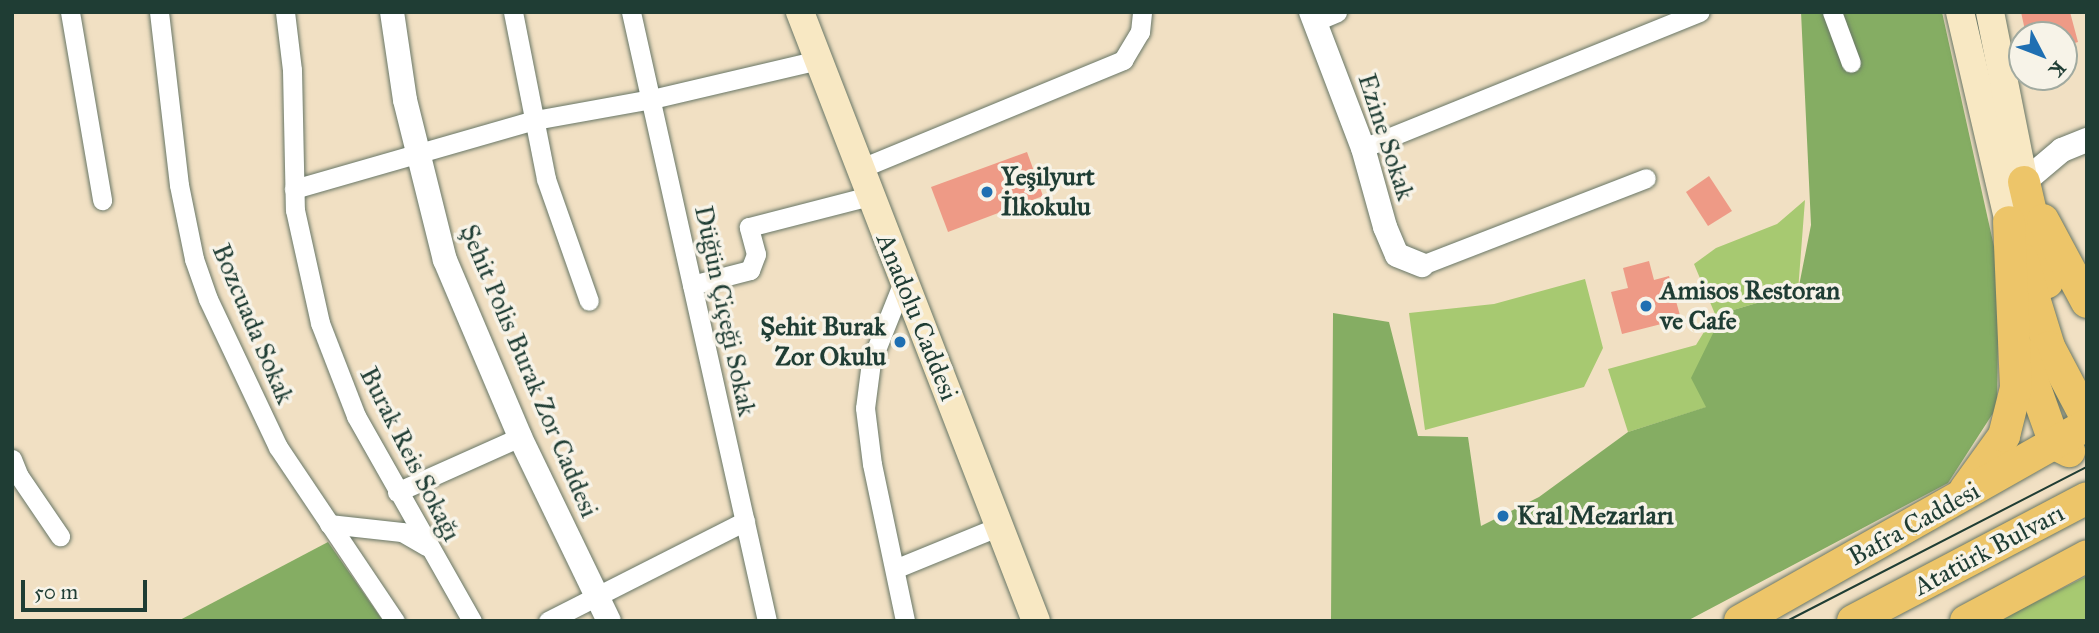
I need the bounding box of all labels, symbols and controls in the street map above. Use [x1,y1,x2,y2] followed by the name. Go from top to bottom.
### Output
[2008,21,2078,91] north arrow
[2044,56,2071,82] text: K
[1351,70,1421,204] street label: Ezine Sokak
[1001,161,1095,222] place label: Yeşilyurt İlkokulu
[979,184,995,200] marker: Yeşilyurt İlkokulu
[687,203,763,419] street label: Düğün Çiçeği Sokak
[453,220,605,522] street label: Şehit Polis Burak Zor Caddesi
[869,229,965,405] street label: Anadolu Caddesi
[205,239,301,409] street label: Bozcuada Sokak
[1660,275,1840,336] place label: Amisos Restoran ve Cafe
[1638,298,1654,314] marker: Amisos Restoran ve Cafe
[760,311,886,372] place label: Şehit Burak Zor Okulu
[892,334,908,350] marker: Şehit Burak Zor Okulu
[353,362,467,546] street label: Burak Reis Sokağı
[1843,475,1985,573] street label: Bafra Caddesi
[1908,497,2070,603] street label: Atatürk Bulvarı
[1517,500,1674,532] place label: Kral Mezarları
[1495,508,1511,524] marker: Kral Mezarları
[24,566,150,610] scale bar
[34,579,78,605] text: 50 m

